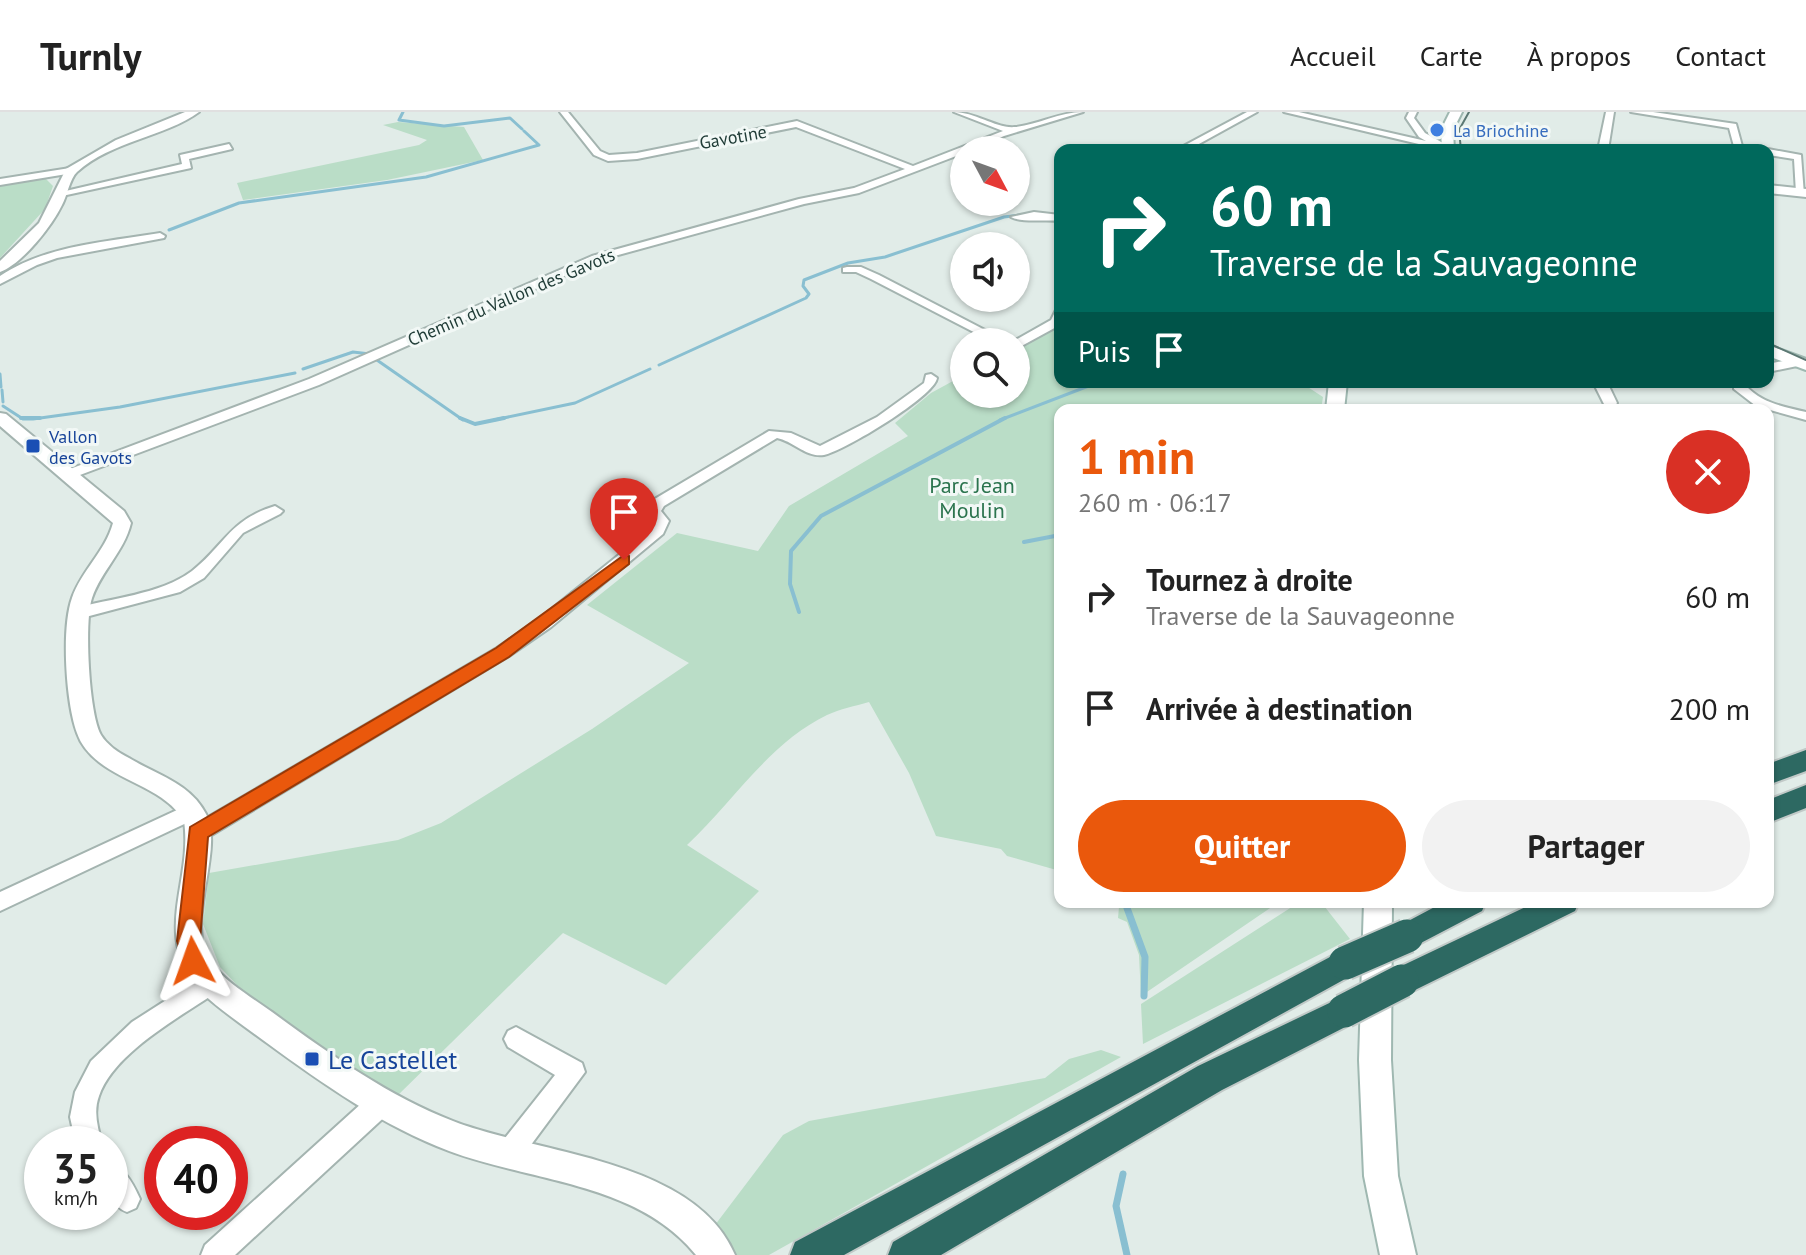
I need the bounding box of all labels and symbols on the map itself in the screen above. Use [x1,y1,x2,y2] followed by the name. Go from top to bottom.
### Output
[1453,119,1549,142] place label: La Briochine
[698,120,768,154] street label: Gavotine
[1428,121,1446,139] marker: La Briochine
[950,136,1030,216] north arrow
[404,243,618,351] street label: Chemin du Vallon des Gavots
[48,425,132,469] place label: Vallon des Gavots
[24,437,42,455] marker: Vallon des Gavots
[929,471,1015,524] park label: Parc Jean Moulin
[590,478,658,560] pin
[151,919,235,1003] position arrow
[328,1043,457,1076] place label: Le Castellet
[303,1050,321,1068] marker: Le Castellet
[144,1126,248,1230] speed limit sign: 40

